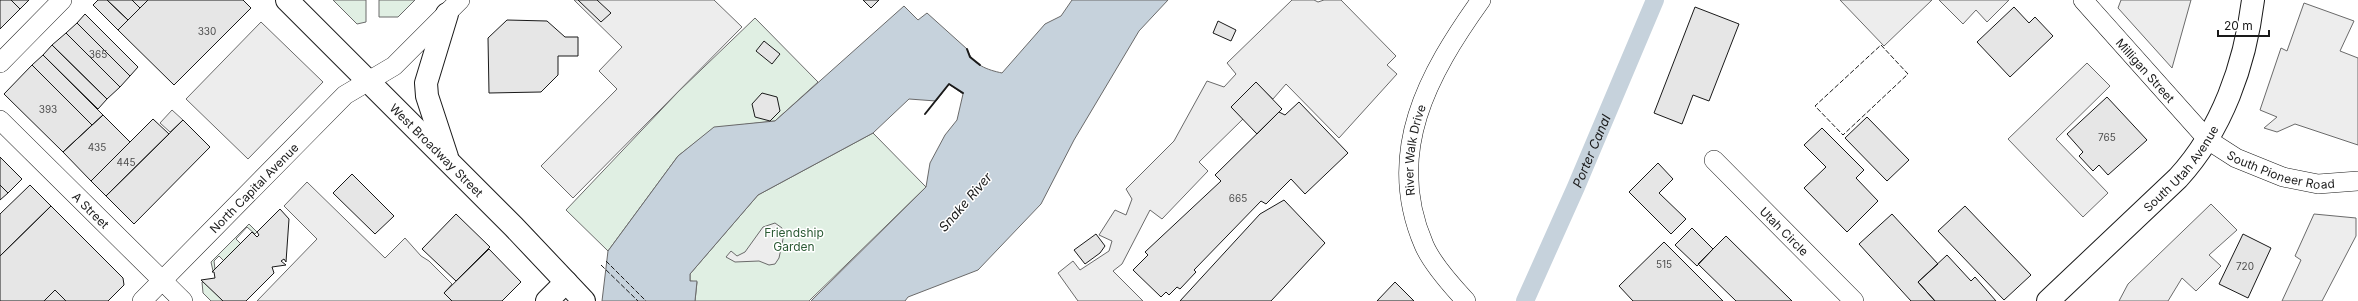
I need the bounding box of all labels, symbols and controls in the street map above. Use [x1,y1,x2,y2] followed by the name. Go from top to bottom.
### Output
[2218,12,2269,38] scale bar
[2224,18,2253,33] text: 20 m
[198,25,216,37] house number: 330
[2113,35,2178,105] street label: Milligan Street
[89,48,107,60] house number: 365
[387,100,487,200] street label: West Broadway Street
[1401,102,1428,197] street label: River Walk Drive
[39,103,57,115] house number: 393
[1569,111,1614,190] water label: Porter Canal
[2140,123,2221,215] street label: South Utah Avenue
[2098,131,2116,143] house number: 765
[206,140,301,236] street label: North Capital Avenue
[88,141,106,153] house number: 435
[2224,147,2335,192] street label: South Pioneer Road
[117,156,136,168] house number: 445
[935,168,996,235] water label: Snake River
[70,189,113,231] street label: A Street
[1229,192,1247,204] house number: 665
[1757,203,1812,259] street label: Utah Circle
[764,225,824,254] park label: Friendship Garden
[1656,258,1672,270] house number: 515
[2236,260,2254,272] house number: 720

